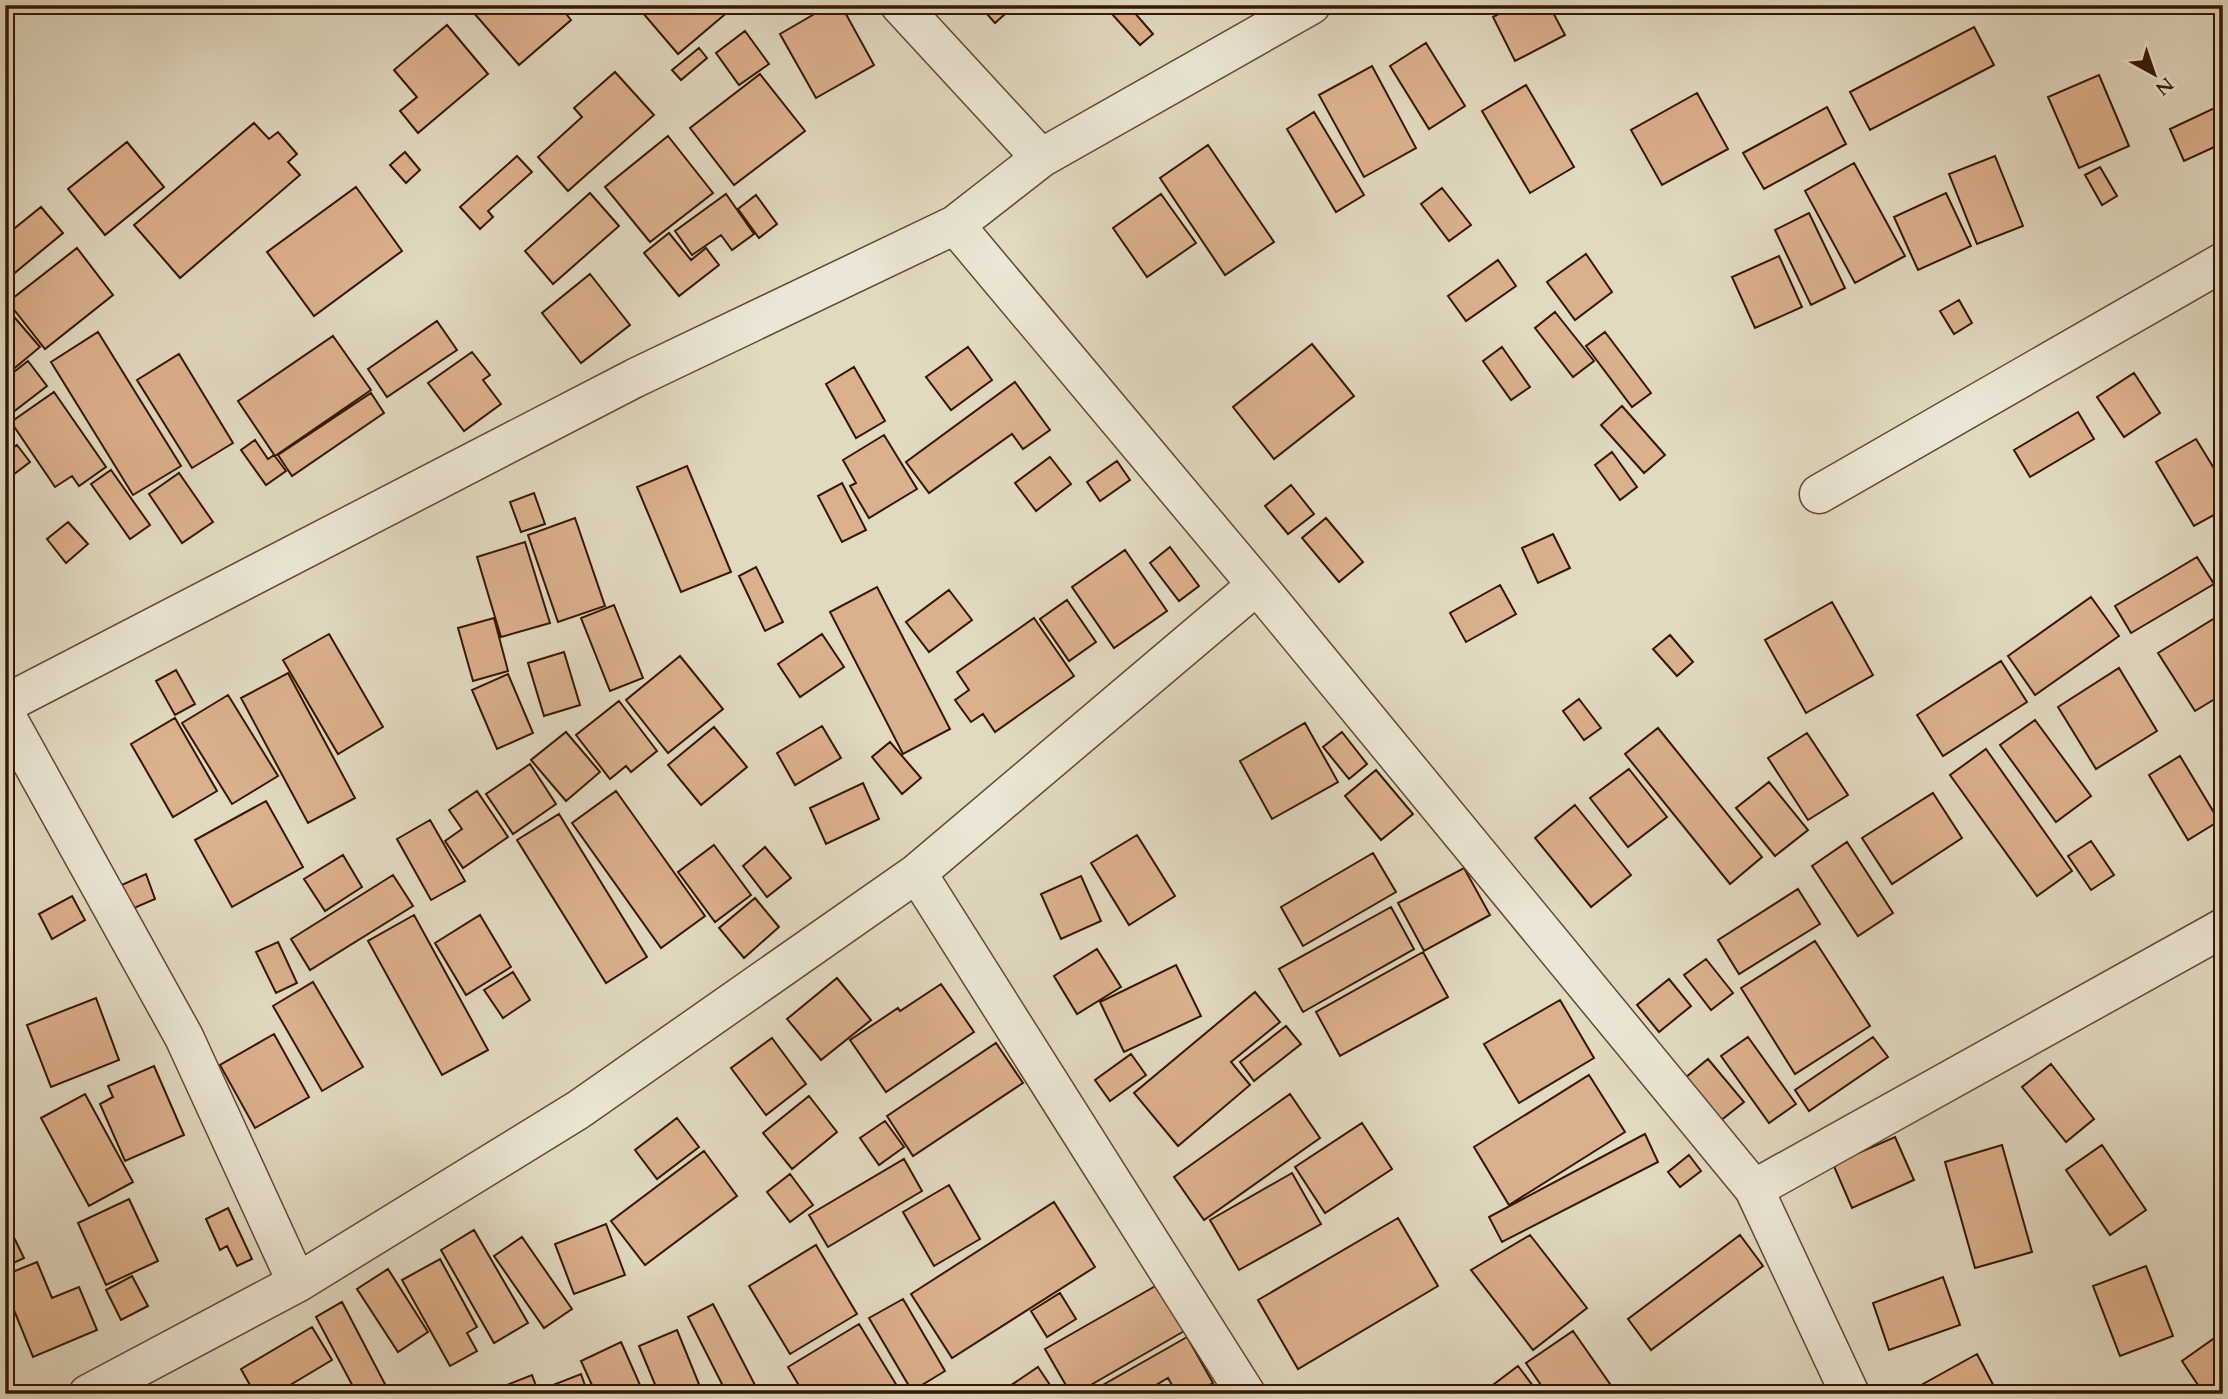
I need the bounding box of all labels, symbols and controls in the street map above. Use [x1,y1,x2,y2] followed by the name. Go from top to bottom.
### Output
[2120,38,2190,108] north arrow
[2149,71,2179,102] text: N

